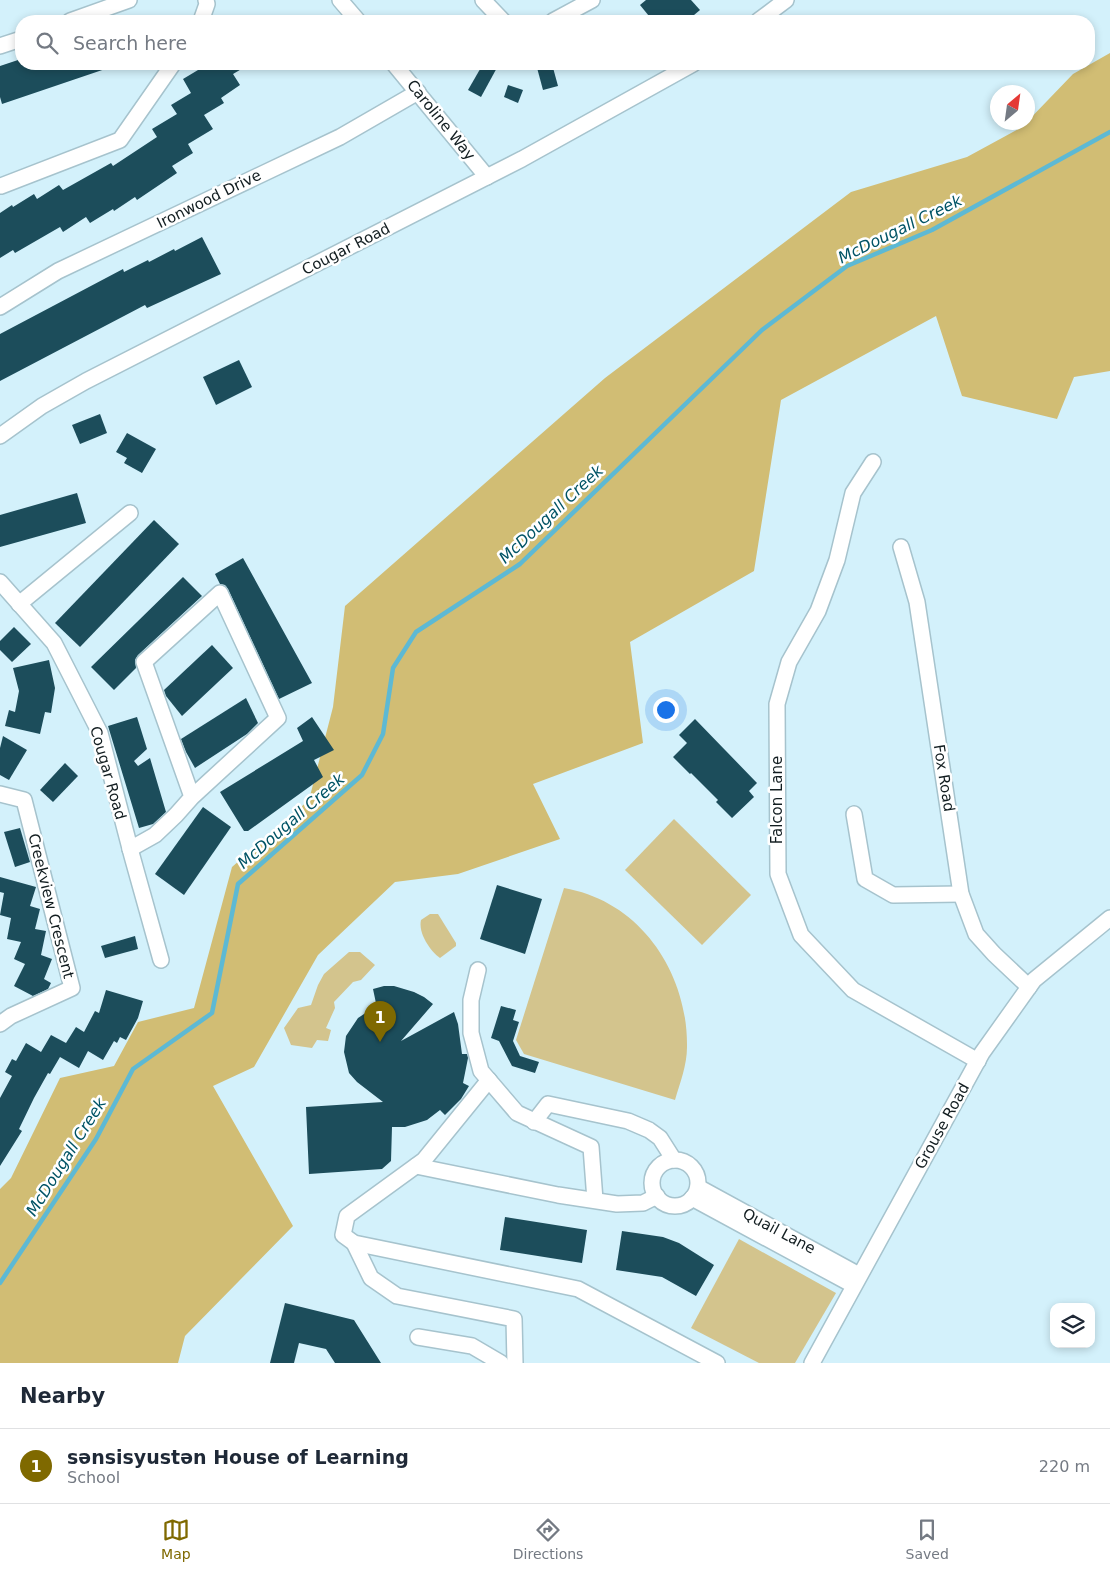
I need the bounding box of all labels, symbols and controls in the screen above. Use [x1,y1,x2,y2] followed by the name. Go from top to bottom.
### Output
[15,15,1095,70] search box
[33,29,61,57] icon: search
[73,32,187,54] text: Search here
[403,76,479,164] street label: Caroline Way
[990,85,1035,130] north arrow
[154,166,264,232] street label: Ironwood Drive
[835,190,966,267] water label: McDougall Creek
[299,219,393,279] street label: Cougar Road
[495,460,608,567] water label: McDougall Creek
[653,697,679,723] your location
[86,724,130,822] street label: Cougar Road
[930,743,958,813] street label: Fox Road
[768,756,786,844] street label: Falcon Lane
[234,769,349,873] water label: McDougall Creek
[24,832,78,981] street label: Creekview Crescent
[364,1001,396,1042] pin: 1
[911,1080,973,1172] street label: Grouse Road
[22,1094,110,1219] water label: McDougall Creek
[739,1204,819,1258] street label: Quail Lane
[1050,1303,1095,1348] map controls
[1050,1303,1095,1348] button: layers
[20,1384,105,1408] text: Nearby
[67,1446,409,1468] text: sənsisyustən House of Learning
[30,1457,42,1476] text: 1
[1039,1457,1090,1476] text: 220 m
[67,1468,120,1487] text: School
[161,1516,191,1562] tab: Map
[513,1516,583,1562] tab: Directions
[906,1516,949,1562] tab: Saved

